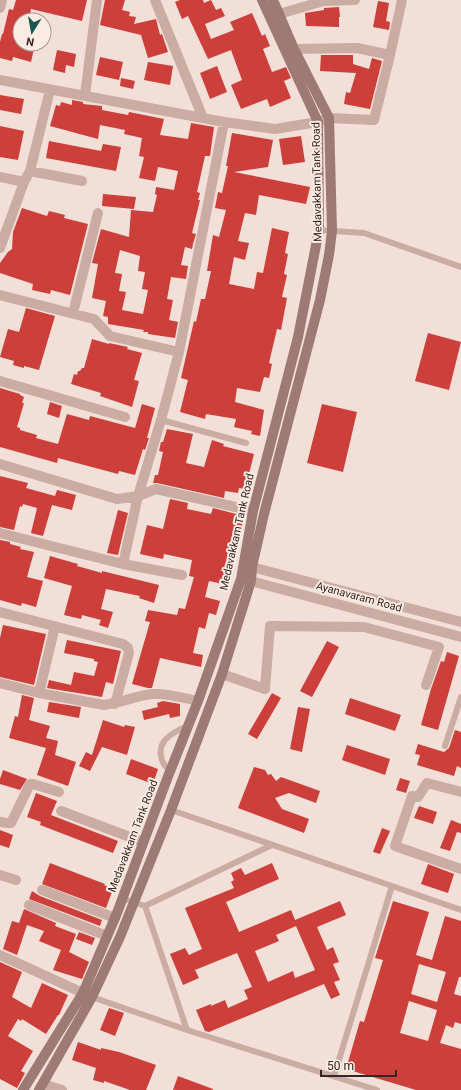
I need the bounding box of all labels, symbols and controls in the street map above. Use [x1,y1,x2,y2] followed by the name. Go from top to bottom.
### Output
[12,12,52,52] north arrow
[25,34,35,48] text: N
[309,122,325,242] street label: Medavakkam Tank Road
[217,472,257,592] street label: Medavakkam Tank Road
[315,579,403,615] street label: Ayanavaram Road
[105,778,161,894] street label: Medavakkam Tank Road
[321,1052,396,1078] scale bar
[327,1059,354,1073] text: 50 m

